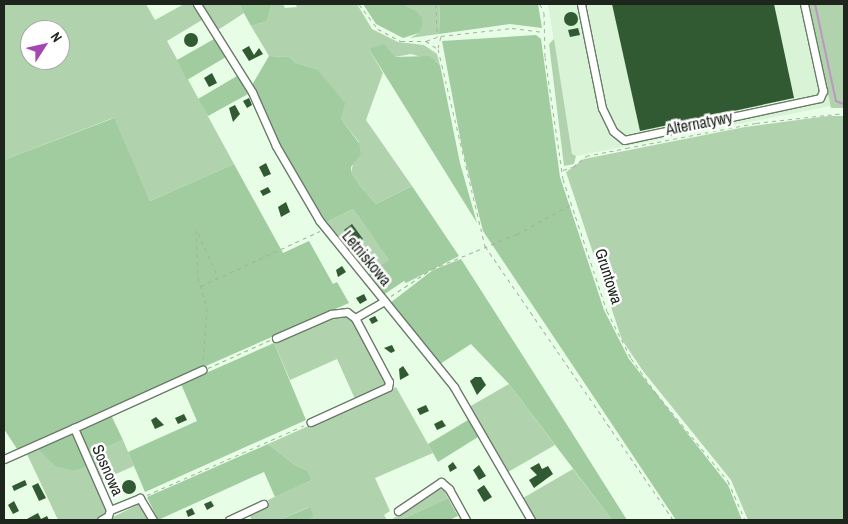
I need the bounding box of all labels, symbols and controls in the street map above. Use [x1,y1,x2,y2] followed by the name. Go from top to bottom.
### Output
[20,20,70,70] north arrow
[47,28,66,46] text: N
[664,107,734,139] street label: Alternatywy
[338,226,396,290] street label: Letniskowa
[591,246,627,306] street label: Gruntowa
[88,441,128,499] street label: Sosnowa

